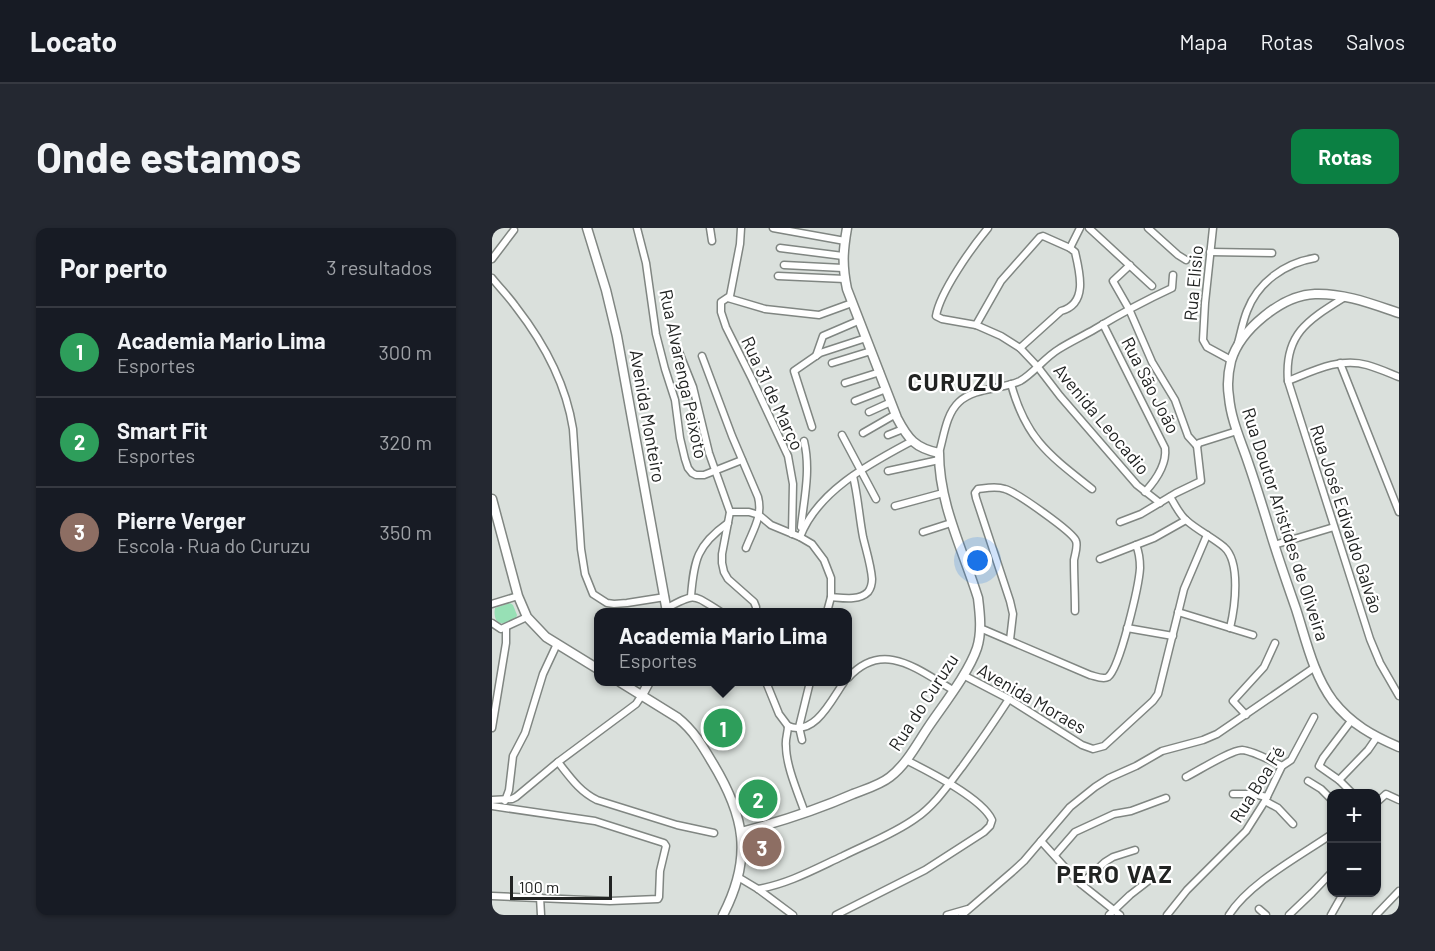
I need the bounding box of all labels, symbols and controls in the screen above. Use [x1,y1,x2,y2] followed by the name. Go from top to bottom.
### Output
[30,24,117,58] text: Locato
[1179,29,1227,54] text: Mapa
[1260,29,1313,54] text: Rotas
[1346,29,1405,54] text: Salvos
[1291,129,1399,184] button: Rotas
[36,131,301,181] text: Onde estamos
[1179,244,1207,322] street label: Rua Elisio
[60,252,168,283] text: Por perto
[326,255,432,279] text: 3 resultados
[655,287,713,461] street label: Rua Alvarenga Peixoto
[117,327,326,353] text: Academia Mario Lima
[737,333,809,453] street label: Rua 31 de Março
[1117,333,1185,437] street label: Rua São João
[76,340,83,364] text: 1
[379,340,432,364] text: 300 m
[626,348,670,484] street label: Avenida Monteiro
[117,353,195,377] text: Esportes
[1049,359,1155,479] street label: Avenida Leocadio
[908,367,1004,396] district label: CURUZU
[1238,405,1334,643] street label: Rua Doutor Aristídes de Oliveira
[117,417,208,443] text: Smart Fit
[1306,422,1388,616] street label: Rua José Edivaldo Galvão
[74,430,85,454] text: 2
[379,430,432,454] text: 320 m
[117,443,195,467] text: Esportes
[117,507,246,533] text: Pierre Verger
[74,520,85,544] text: 3
[380,520,432,544] text: 350 m
[117,533,310,557] text: Escola · Rua do Curuzu
[963,546,992,575] your location
[594,608,852,686] popup
[619,622,827,648] text: Academia Mario Lima
[619,648,697,672] text: Esportes
[884,649,962,755] street label: Rua do Curuzu
[974,658,1090,738] street label: Avenida Moraes
[704,706,742,750] pin: 1
[1225,742,1289,826] street label: Rua Boa Fé
[738,776,778,822] pin: 2
[1327,789,1381,897] map controls
[1327,789,1381,843] button: +
[742,824,782,870] pin: 3
[1327,843,1381,897] button: −
[1057,859,1173,888] district label: PERO VAZ
[510,873,612,900] scale bar
[519,877,559,896] text: 100 m

